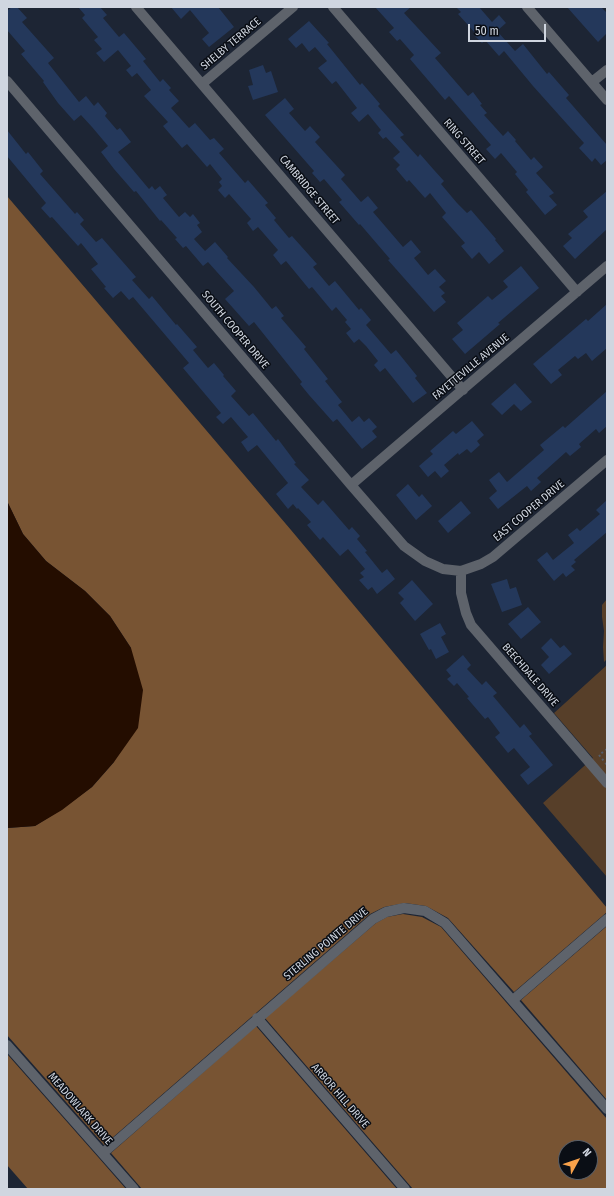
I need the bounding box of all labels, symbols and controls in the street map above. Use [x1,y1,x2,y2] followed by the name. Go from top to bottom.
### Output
[198,15,264,73] street label: SHELBY TERRACE
[470,16,548,42] scale bar
[475,24,499,38] text: 50 m
[441,116,487,168] street label: RING STREET
[276,153,342,227] street label: CAMBRIDGE STREET
[198,288,272,372] street label: SOUTH COOPER DRIVE
[430,331,512,403] street label: FAYETTEVILLE AVENUE
[491,477,567,545] street label: EAST COOPER DRIVE
[499,641,561,709] street label: BEECHDALE DRIVE
[281,905,371,983] street label: STERLING POINTE DRIVE
[308,1061,372,1131] street label: ARBOR HILL DRIVE
[45,1070,115,1148] street label: MEADOWLARK DRIVE
[558,1140,598,1180] north arrow
[580,1146,594,1159] text: N

